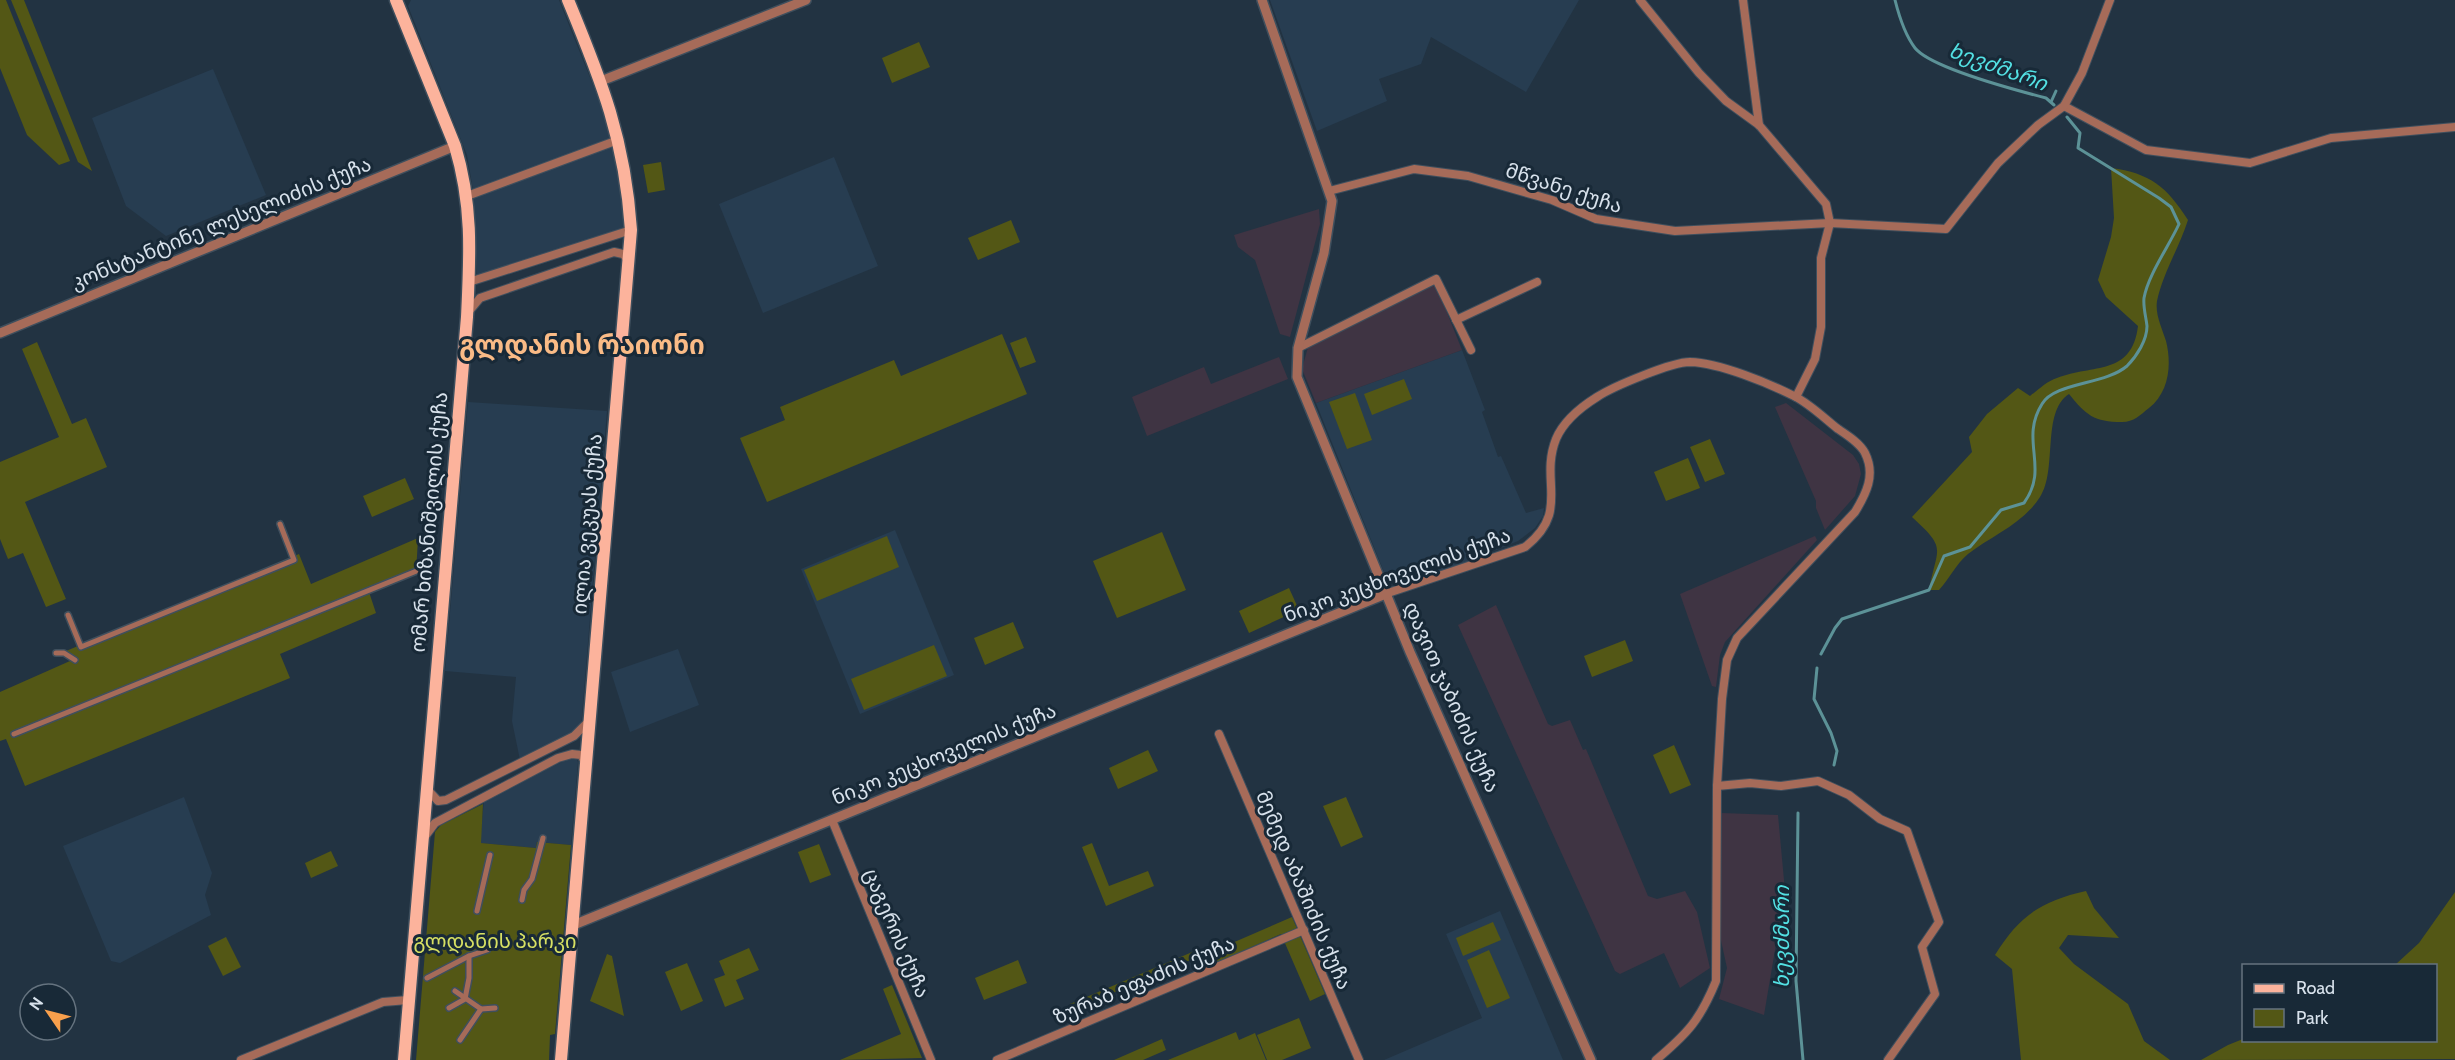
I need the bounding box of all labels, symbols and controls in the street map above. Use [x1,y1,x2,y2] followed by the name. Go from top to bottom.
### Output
[1945,37,2052,97] water label: ხევძმარი
[67,152,375,295] street label: კონსტანტინე ლესელიძის ქუჩა
[1503,158,1625,218] street label: მწვანე ქუჩა
[459,329,705,362] district label: გლდანის რაიონი
[406,391,453,653] street label: ომარ ხიზანიშვილის ქუჩა
[567,433,608,615] street label: ილია ვეკუას ქუჩა
[1280,523,1514,628] street label: ნიკო კეცხოველის ქუჩა
[1398,598,1505,796] street label: დავით ჯაბიძის ქუჩა
[828,698,1060,811] street label: ნიკო კეცხოველის ქუჩა
[1250,787,1357,993] street label: მემედ აბაშიძის ქუჩა
[859,865,935,1001] street label: ცაგერის ქუჩა
[1769,885,1795,988] water label: ხევძმარი
[413,929,577,954] park label: გლდანის პარკი
[1050,931,1238,1029] street label: ზურაბ ეფაძის ქუჩა
[2242,964,2437,1042] legend
[2296,977,2335,999] text: Road
[18,982,78,1042] north arrow
[25,994,47,1014] text: N
[2296,1007,2329,1029] text: Park

